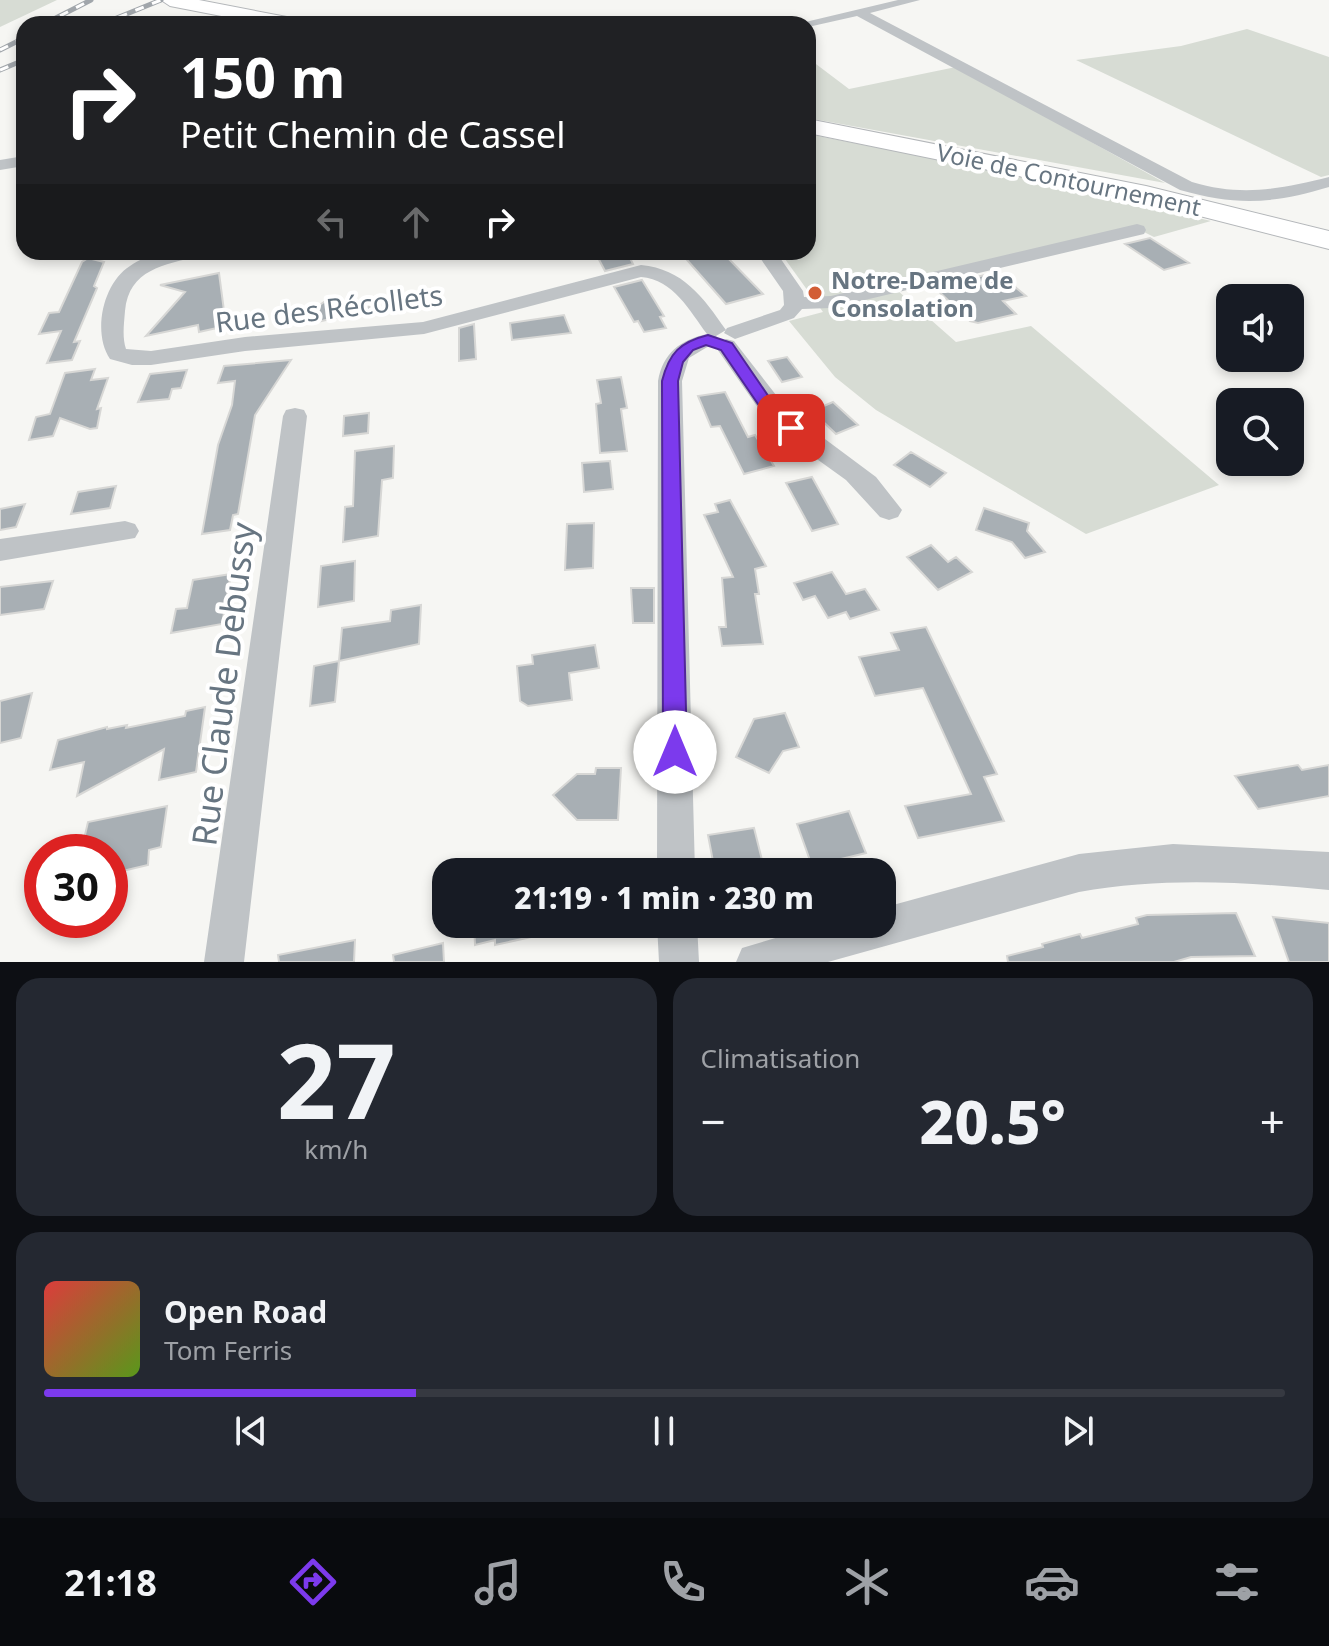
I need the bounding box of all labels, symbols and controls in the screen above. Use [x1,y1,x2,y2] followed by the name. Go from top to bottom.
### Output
[180,38,345,114] text: 150 m
[48,48,152,152] icon: right
[180,110,565,159] text: Petit Chemin de Cassel
[934,135,1204,223] street label: Voie de Contournement
[310,200,354,244] icon: left
[394,200,438,244] icon: ahead
[478,200,522,244] icon: right
[831,263,1014,324] place label: Notre-Dame de Consolation
[213,275,445,341] street label: Rue des Récollets
[806,284,824,302] marker: Notre-Dame de Consolation
[1216,284,1304,476] map controls
[1216,284,1304,372] button: sound
[1216,388,1304,476] button: search
[757,394,825,462] pin
[769,406,813,450] icon: arrive
[180,519,266,848] street label: Rue Claude Debussy
[633,710,717,794] position arrow
[24,834,128,938] speed limit sign: 30
[514,877,814,918] text: 21:19 · 1 min · 230 m
[277,1008,396,1149] text: 27
[701,1040,860,1076] text: Climatisation
[919,1080,1066,1162] text: 20.5°
[701,1091,726,1151] text: −
[1260,1091,1285,1151] text: +
[304,1131,368,1167] text: km/h
[164,1291,327,1332] text: Open Road
[164,1332,292,1368] text: Tom Ferris
[229,1409,273,1453] icon: previous
[642,1409,686,1453] icon: pause
[1056,1409,1100,1453] icon: next
[285,1554,341,1610] icon: directions
[470,1554,526,1610] icon: music
[655,1554,711,1610] icon: phone
[839,1554,895,1610] icon: climate
[1024,1554,1080,1610] icon: car
[1209,1554,1265,1610] icon: filters
[64,1558,157,1607] text: 21:18

